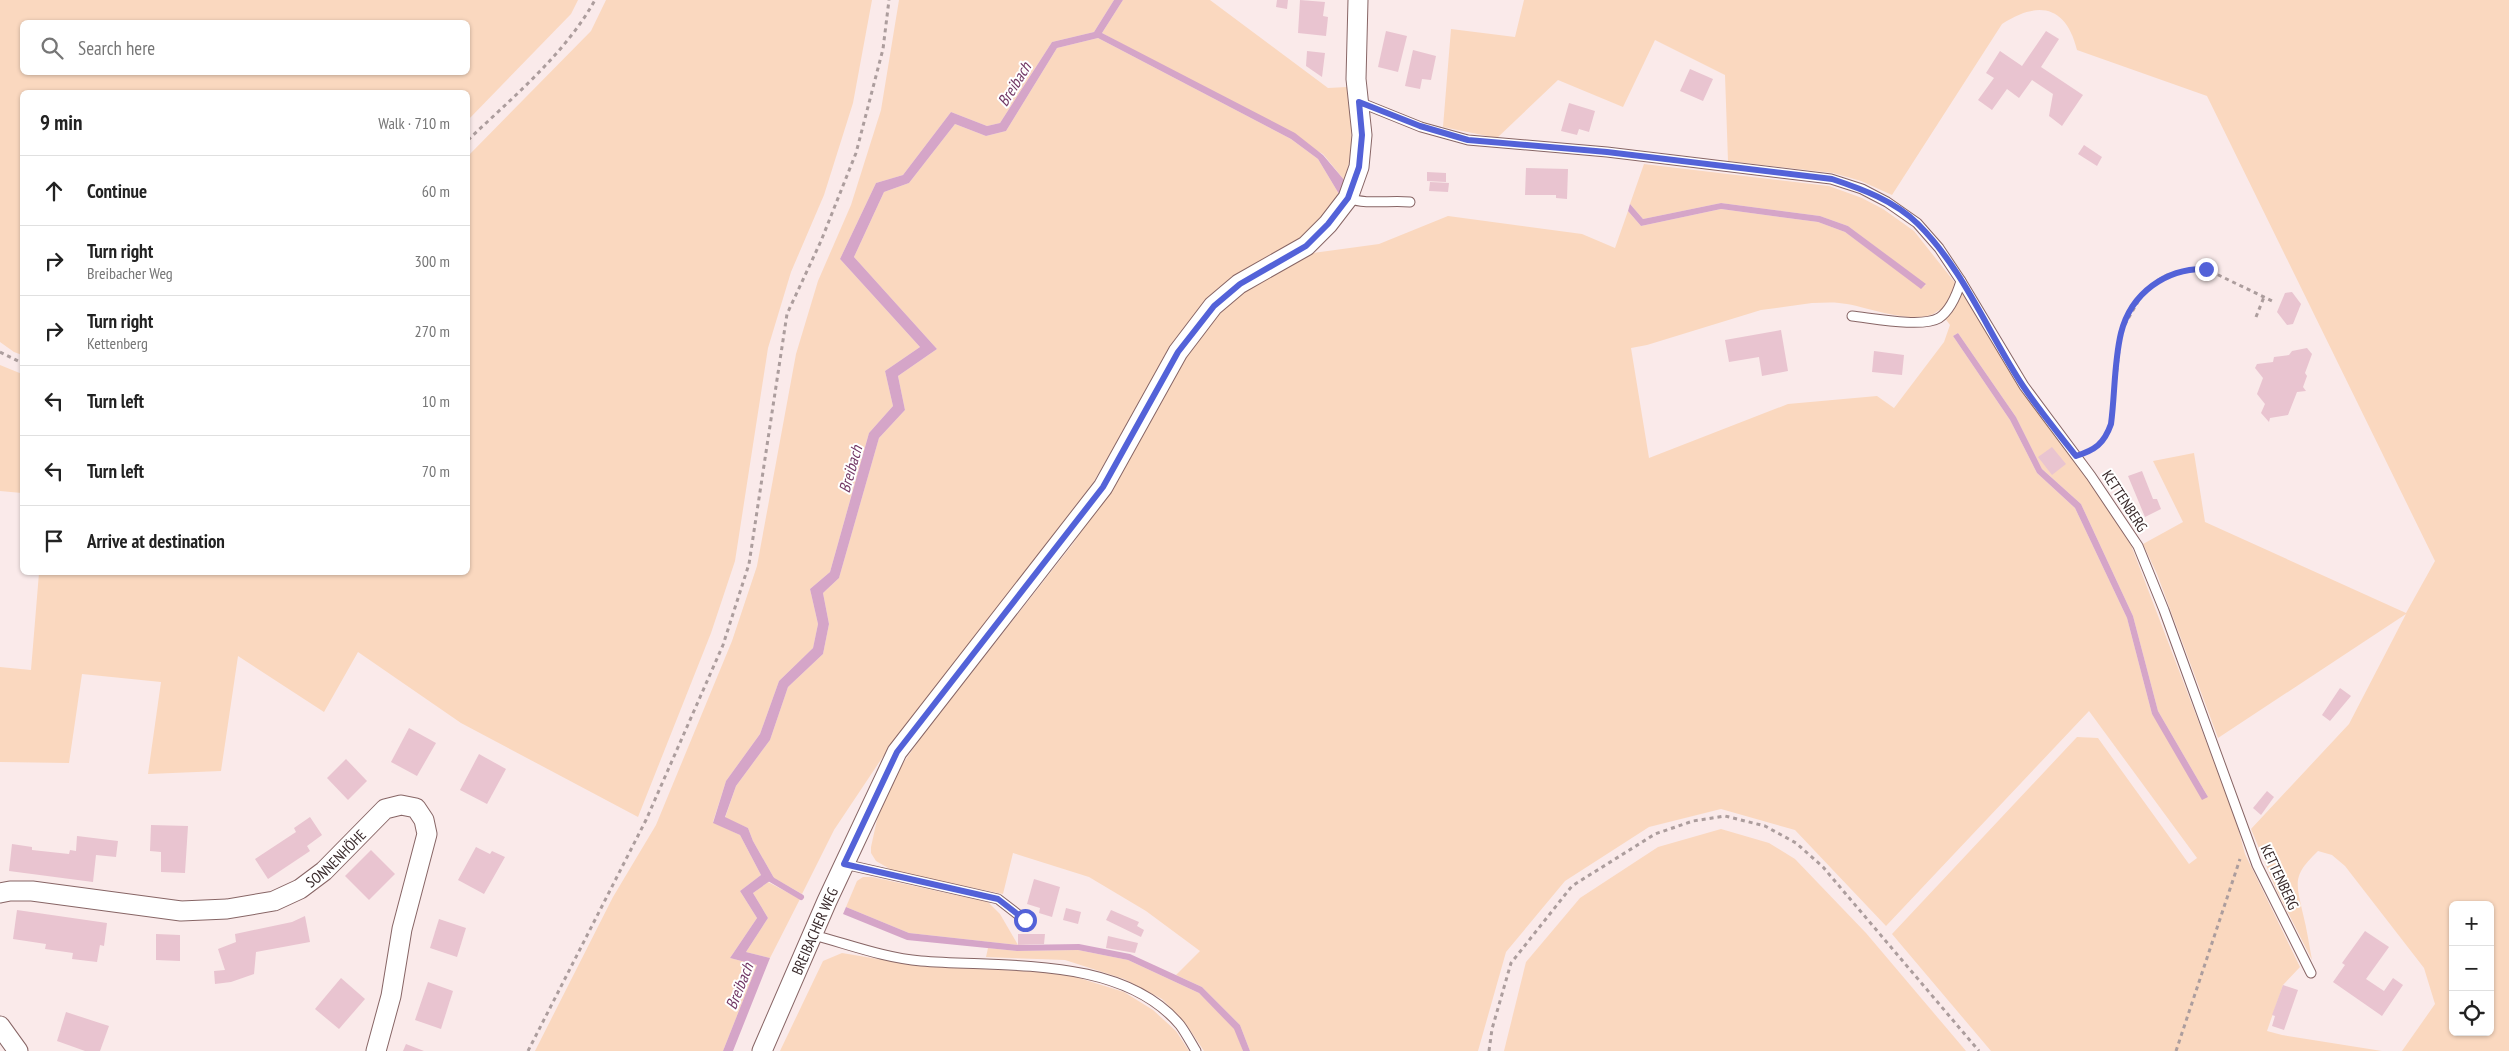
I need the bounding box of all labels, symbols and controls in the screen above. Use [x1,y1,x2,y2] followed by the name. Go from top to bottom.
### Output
[20,20,470,75] search box
[38,34,66,62] icon: search
[78,36,155,60] text: Search here
[993,58,1036,110] water label: Breibach
[40,109,82,136] text: 9 min
[378,113,450,133] text: Walk · 710 m
[40,177,68,205] icon: ahead
[87,179,147,203] text: Continue
[422,181,450,201] text: 60 m
[87,239,153,263] text: Turn right
[40,247,68,275] icon: right
[415,251,450,271] text: 300 m
[2195,258,2218,281] route end
[87,263,173,283] text: Breibacher Weg
[87,309,153,333] text: Turn right
[40,317,68,345] icon: right
[415,321,450,341] text: 270 m
[87,333,148,353] text: Kettenberg
[40,387,68,415] icon: left
[87,389,144,413] text: Turn left
[422,391,450,411] text: 10 m
[834,442,867,495] water label: Breibach
[40,457,68,485] icon: left
[87,459,144,483] text: Turn left
[422,461,450,481] text: 70 m
[2098,467,2152,535] street label: KETTENBERG
[40,527,68,555] icon: arrive
[87,529,225,553] text: Arrive at destination
[302,825,369,891] street label: SONNENHÖHE
[2257,841,2303,913] street label: KETTENBERG
[787,884,842,977] street label: BREIBACHER WEG
[2449,901,2494,1036] map controls
[2449,901,2494,946] button: +
[1014,909,1037,932] route start
[2449,946,2494,991] button: −
[721,959,758,1012] water label: Breibach
[2449,991,2494,1036] button: locate

